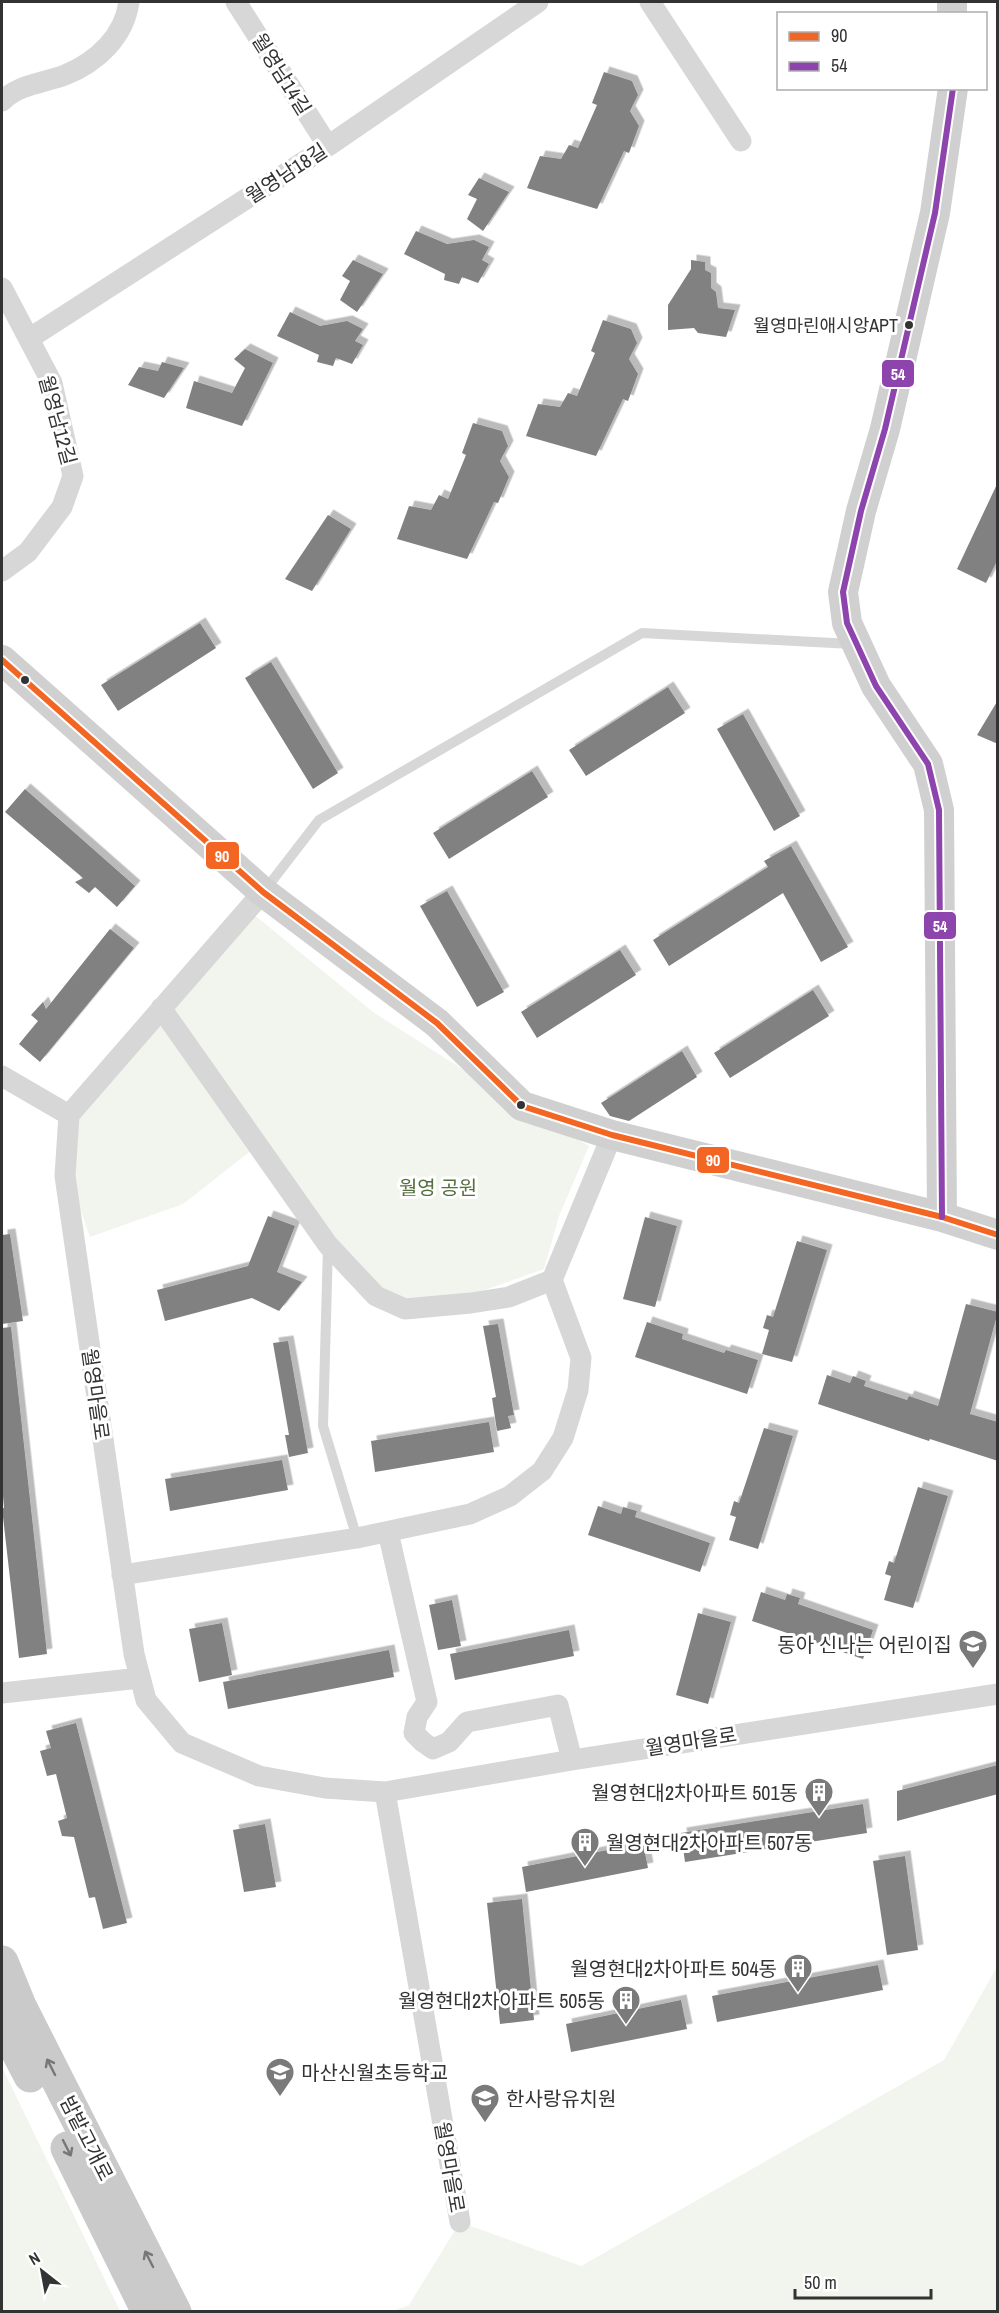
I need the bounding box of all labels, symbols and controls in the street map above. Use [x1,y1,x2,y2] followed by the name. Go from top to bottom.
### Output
[777,12,987,90] legend
[831,23,847,48] text: 90
[246,28,318,120] street label: 월영남14길
[831,53,847,78] text: 54
[240,137,332,209] street label: 월영남18길
[753,313,898,338] place label: 월영마린애시앙APT
[903,319,915,331] marker: 월영마린애시앙APT
[881,359,915,388] line badge: 54
[891,363,906,385] text: 54
[33,372,83,468] street label: 월영남12길
[19,674,31,686] unlabelled marker
[205,841,240,870] line badge: 90
[215,845,229,867] text: 90
[923,911,957,940] line badge: 54
[933,915,948,937] text: 54
[515,1099,527,1111] unlabelled marker
[696,1146,730,1174] line badge: 90
[706,1149,720,1171] text: 90
[399,1174,477,1201] park label: 월영 공원
[76,1347,116,1441] street label: 월영마을로
[957,1628,989,1670] school or university icon: 동아 신나는 어린이집
[777,1631,952,1658] place label: 동아 신나는 어린이집
[643,1720,739,1762] street label: 월영마을로
[803,1776,835,1818] building icon: 월영현대2차아파트 501동
[591,1779,798,1806] place label: 월영현대2차아파트 501동
[569,1826,601,1868] building icon: 월영현대2차아파트 507동
[606,1829,813,1856] place label: 월영현대2차아파트 507동
[782,1952,814,1994] building icon: 월영현대2차아파트 504동
[570,1955,777,1982] place label: 월영현대2차아파트 504동
[610,1984,642,2026] building icon: 월영현대2차아파트 505동
[398,1987,605,2014] place label: 월영현대2차아파트 505동
[264,2056,296,2098] school or university icon: 마산신월초등학교
[44,2058,56,2076] one-way arrow
[301,2059,448,2086] place label: 마산신월초등학교
[469,2082,501,2124] school or university icon: 한사랑유치원
[506,2085,616,2112] place label: 한사랑유치원
[54,2091,120,2185] street label: 밤밭고개로
[429,2119,471,2215] street label: 월영마을로
[61,2139,73,2156] one-way arrow
[12,2241,72,2301] north arrow
[25,2246,44,2270] text: N
[143,2251,154,2269] one-way arrow
[795,2262,932,2300] scale bar
[804,2270,837,2295] text: 50 m

